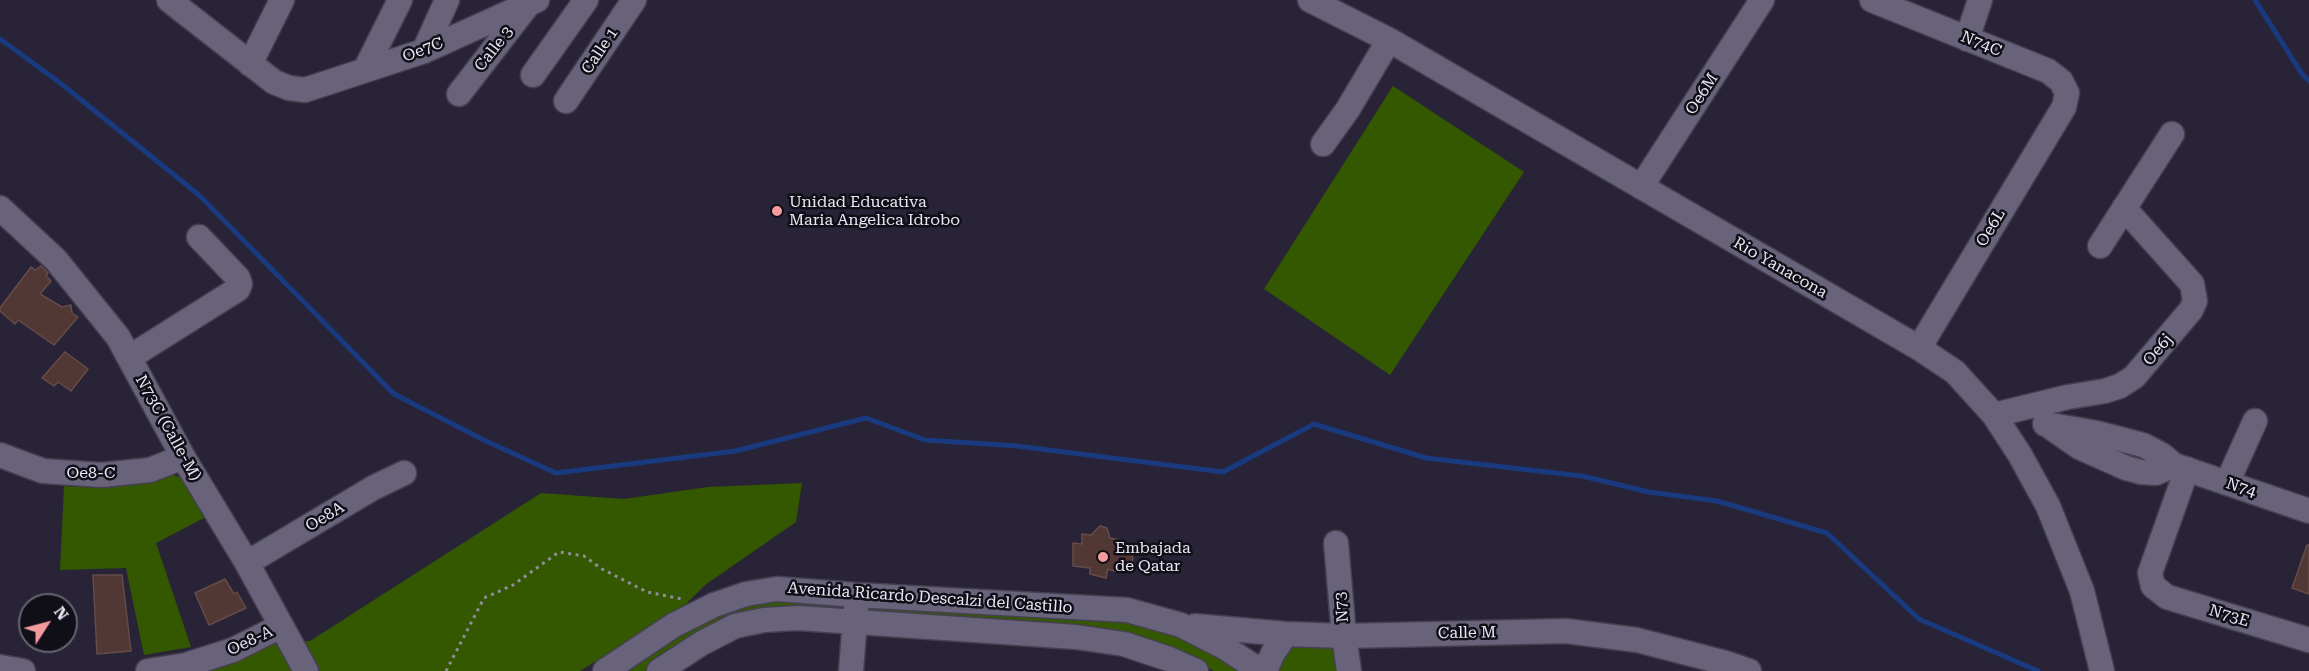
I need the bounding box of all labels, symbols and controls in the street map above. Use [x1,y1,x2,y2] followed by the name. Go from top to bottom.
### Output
[470,23,518,75] street label: Calle 3
[578,24,622,78] street label: Calle 1
[1958,27,2004,61] street label: N74C
[400,34,446,66] street label: Oe7C
[1681,70,1723,118] street label: Oe6M
[789,192,960,230] place label: Unidad Educativa Maria Angelica Idrobo
[770,204,784,218] marker: Unidad Educativa Maria Angelica Idrobo
[1972,206,2010,250] street label: Oe6L
[1730,233,1830,303] street label: Rio Yanacona
[2139,330,2177,370] street label: Oe6j
[131,372,205,484] street label: N73C (Calle-M)
[66,463,116,483] street label: Oe8-C
[2223,474,2259,502] street label: N74
[302,498,348,536] street label: Oe8A
[1115,538,1191,576] place label: Embajada de Qatar
[1096,550,1110,564] marker: Embajada de Qatar
[787,578,1073,618] street label: Avenida Ricardo Descalzi del Castillo
[1331,591,1353,623] street label: N73
[18,593,78,653] north arrow
[2207,601,2251,631] street label: N73E
[50,603,73,624] text: N
[224,622,276,660] street label: Oe8-A
[1438,623,1496,643] street label: Calle M

